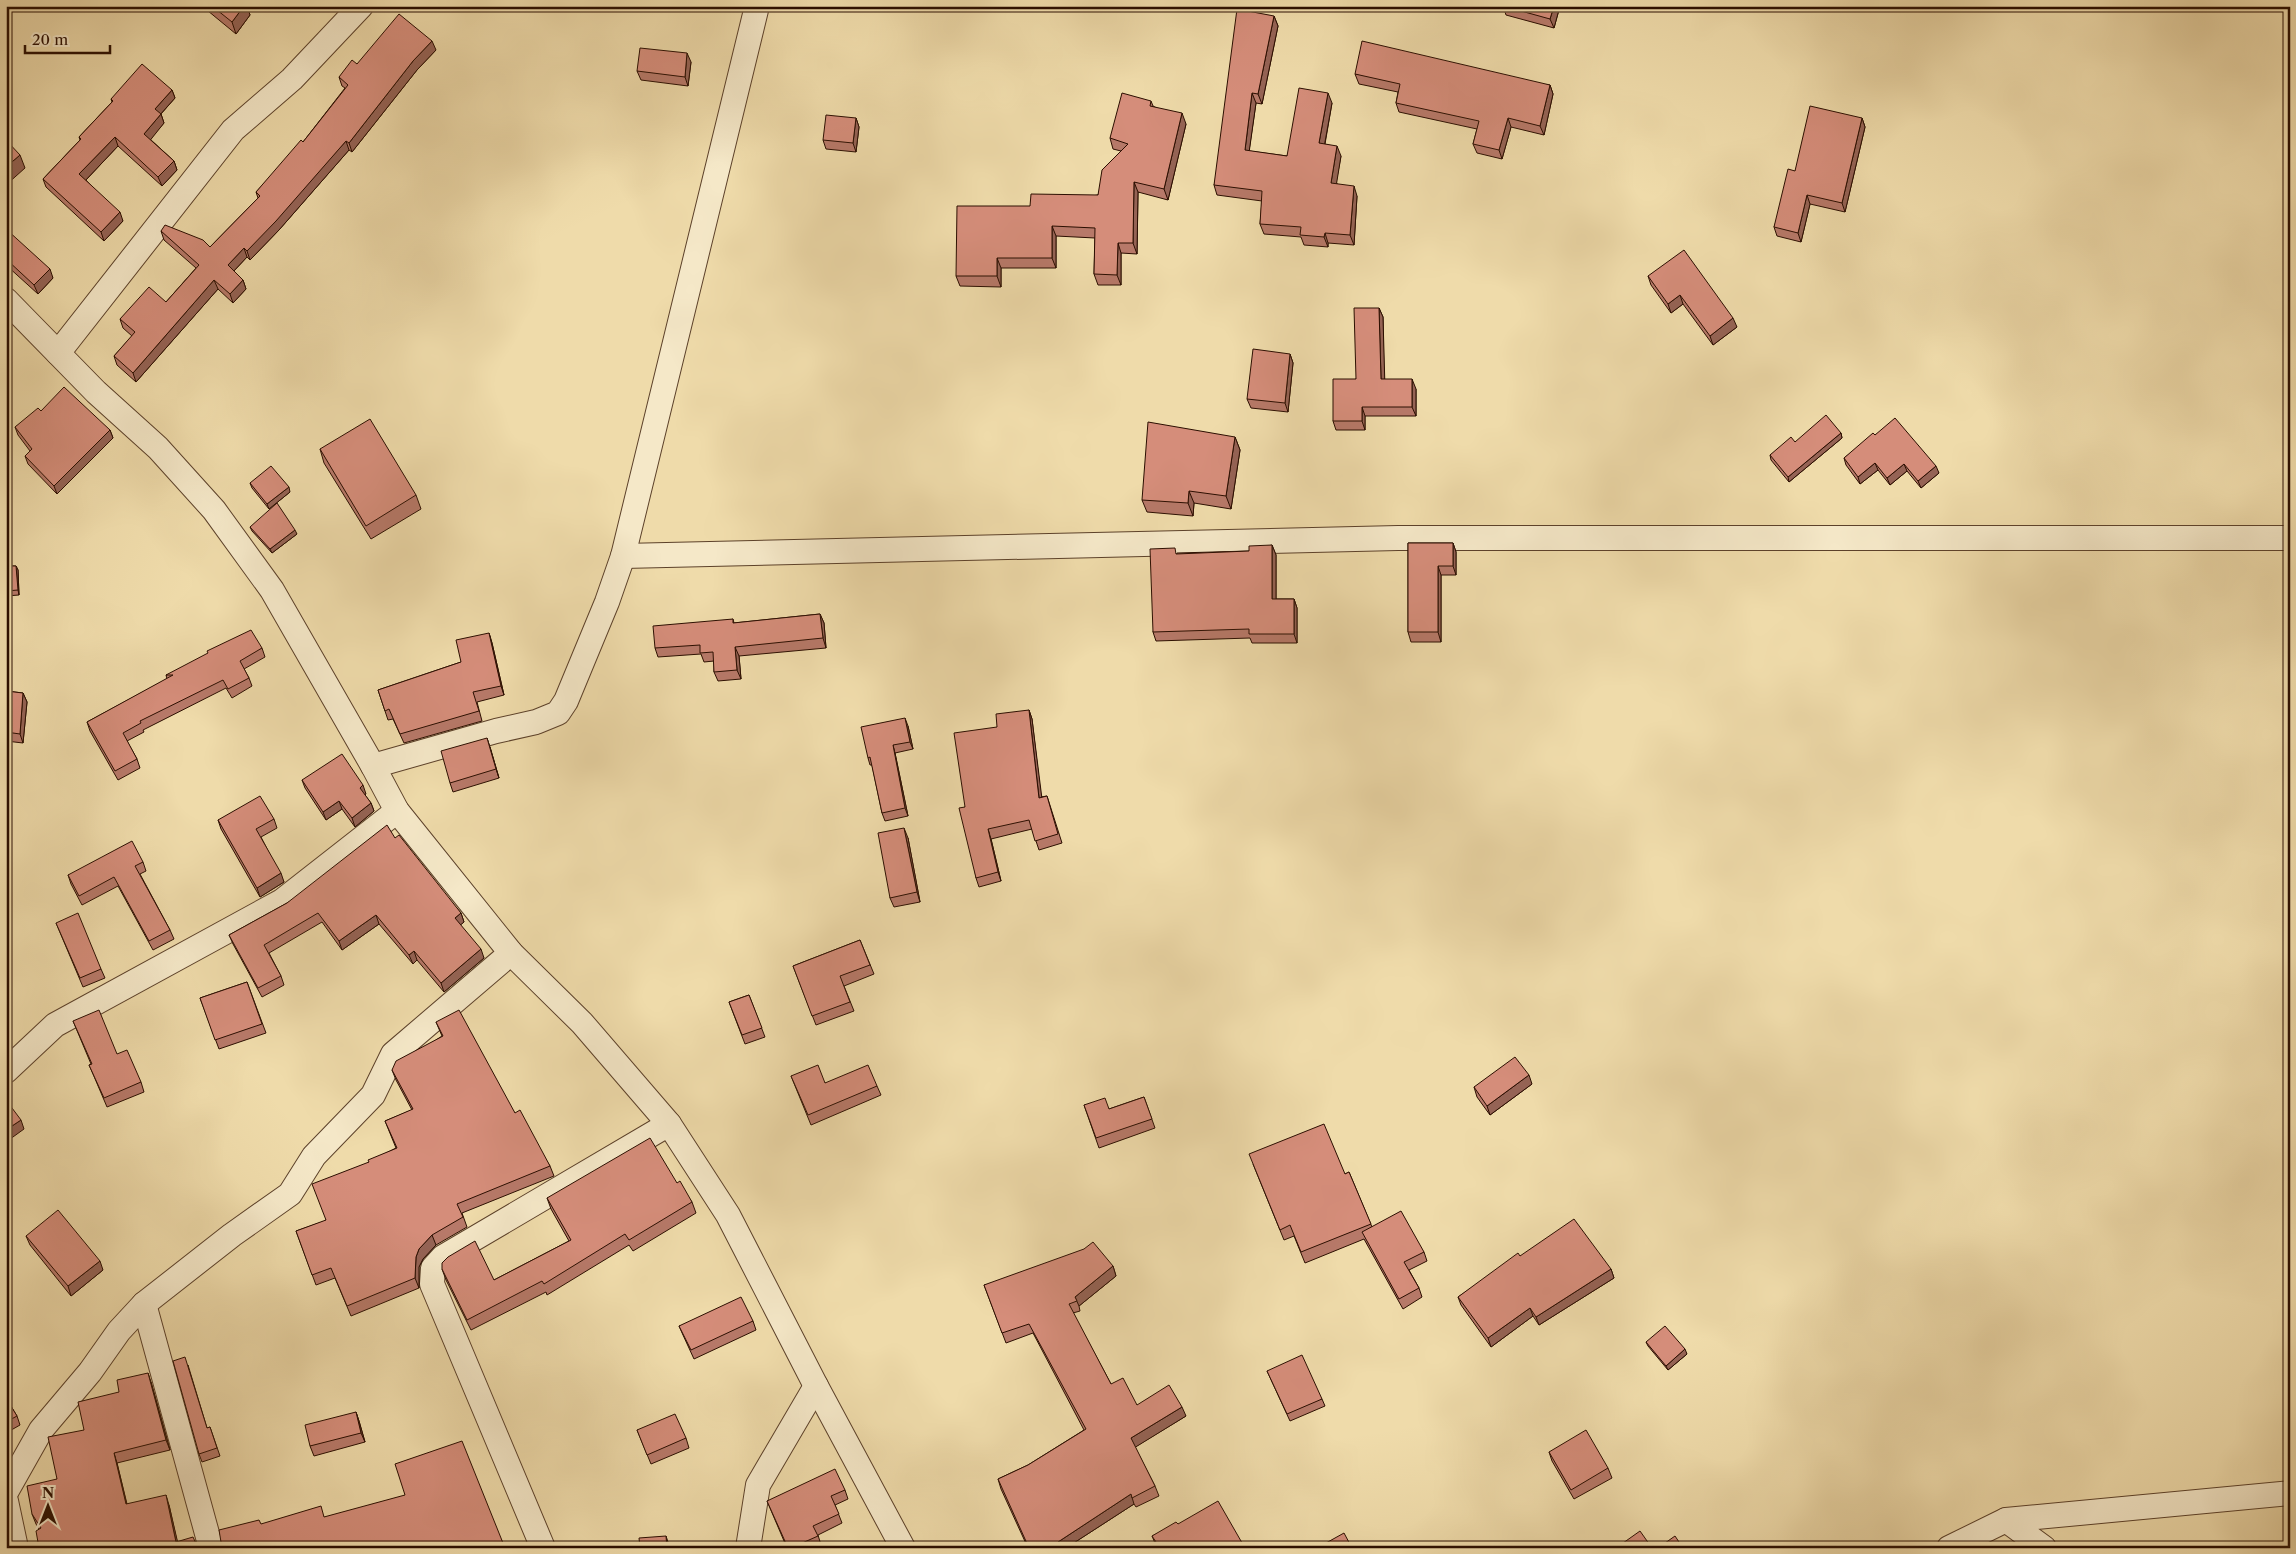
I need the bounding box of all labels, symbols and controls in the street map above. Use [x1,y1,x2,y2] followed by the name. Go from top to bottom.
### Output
[25,22,110,54] scale bar
[32,30,68,49] text: 20 m
[22,1482,72,1532] north arrow
[42,1484,54,1502] text: N

